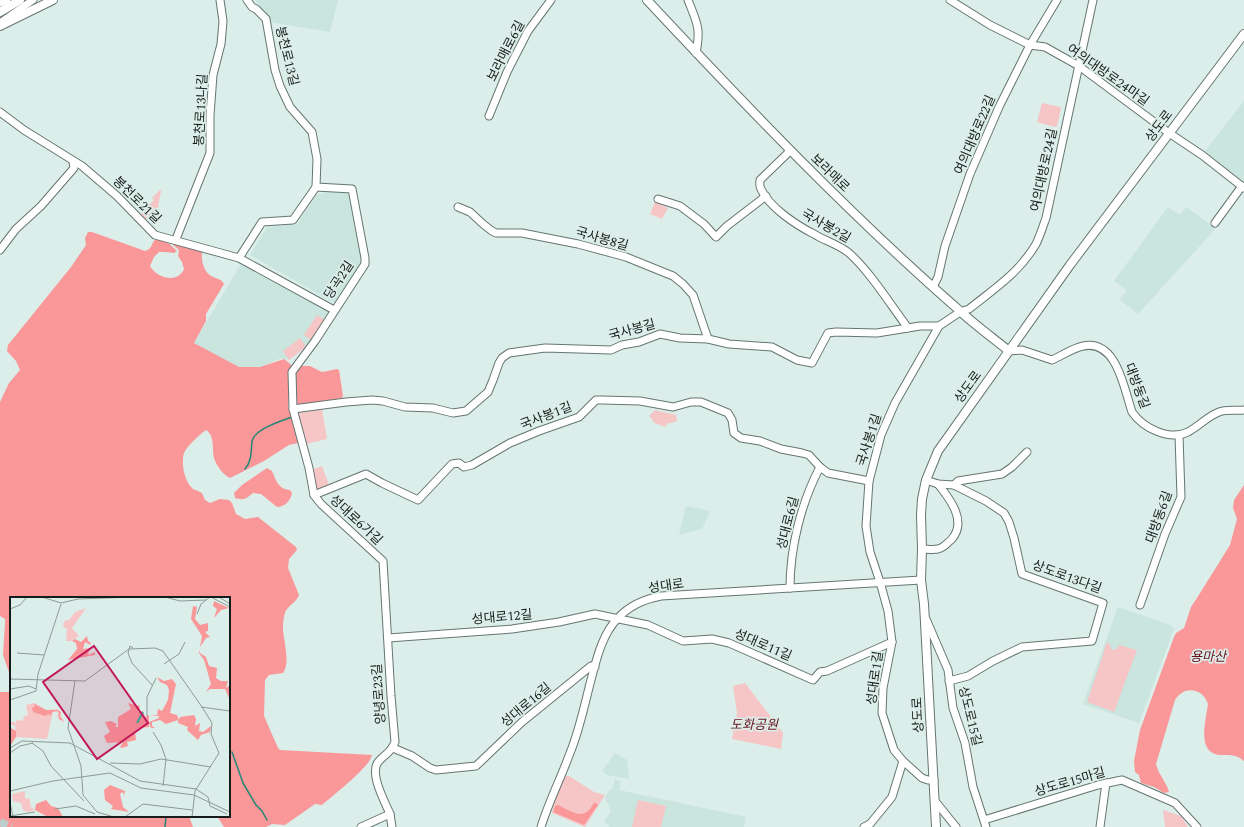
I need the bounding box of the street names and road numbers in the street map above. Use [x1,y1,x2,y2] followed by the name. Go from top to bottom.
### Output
[482,17,530,85] street label: 보라매로6길
[270,24,304,88] street label: 봉천로13길
[1063,39,1153,111] street label: 여의대방로24마길
[189,73,213,147] street label: 봉천로13나길
[949,92,1001,178] street label: 여의대방로22길
[1140,106,1178,146] street label: 상도로
[1025,126,1063,214] street label: 여의대방로24길
[806,149,854,197] street label: 보라매로
[108,172,166,228] street label: 봉천로21길
[797,204,855,248] street label: 국사봉2길
[573,222,631,256] street label: 국사봉8길
[319,257,359,303] street label: 당곡2길
[606,314,658,346] street label: 국사봉길
[1119,360,1155,412] street label: 대방동길
[949,367,987,407] street label: 상도로
[517,397,575,435] street label: 국사봉1길
[851,411,887,469] street label: 국사봉1길
[1140,488,1178,546] street label: 대방동6길
[325,490,387,550] street label: 성대로6가길
[772,494,804,552] street label: 성대로6길
[1029,555,1105,599] street label: 상도로13다길
[647,574,685,598] street label: 성대로
[471,604,533,630] street label: 성대로12길
[731,624,795,666] street label: 성대로11길
[861,650,889,706] street label: 성대로1길
[367,663,391,725] street label: 양녕로23길
[496,678,556,732] street label: 성대로16길
[953,684,987,748] street label: 상도로15길
[907,697,929,733] street label: 상도로
[1032,762,1108,802] street label: 상도로15마길

